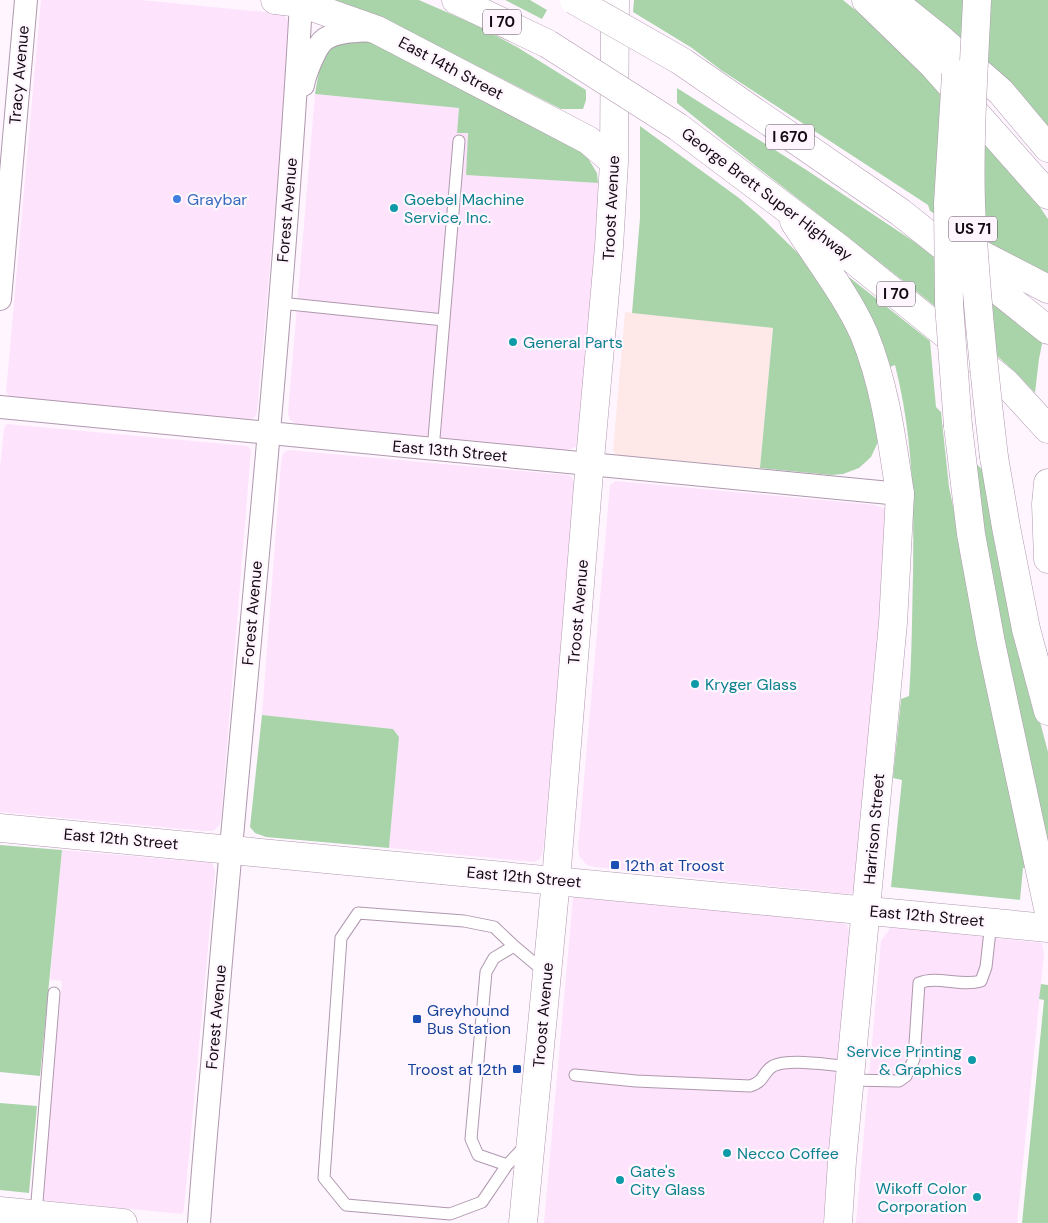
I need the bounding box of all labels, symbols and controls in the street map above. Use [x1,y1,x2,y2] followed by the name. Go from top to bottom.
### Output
[483,10,521,34] road number: I 70
[4,25,34,125] street label: Tracy Avenue
[395,32,507,104] street label: East 14th Street
[677,123,857,265] street label: George Brett Super Highway
[766,124,814,150] road number: I 670
[598,155,624,261] street label: Troost Avenue
[272,157,302,263] street label: Forest Avenue
[187,189,247,210] place label: Graybar
[404,189,524,228] place label: Goebel Machine Service, Inc.
[171,193,183,205] marker: Graybar
[388,202,400,214] marker: Goebel Machine Service, Inc.
[949,216,997,242] road number: US 71
[877,282,915,306] road number: I 70
[523,332,623,353] place label: General Parts
[507,336,519,348] marker: General Parts
[392,436,508,466] street label: East 13th Street
[563,559,593,665] street label: Troost Avenue
[237,560,267,666] street label: Forest Avenue
[705,674,797,695] place label: Kryger Glass
[689,678,701,690] marker: Kryger Glass
[859,773,889,885] street label: Harrison Street
[63,824,179,854] street label: East 12th Street
[625,855,725,876] place label: 12th at Troost
[609,859,621,871] marker: 12th at Troost
[466,862,582,892] street label: East 12th Street
[869,901,985,931] street label: East 12th Street
[528,962,558,1068] street label: Troost Avenue
[201,964,231,1070] street label: Forest Avenue
[427,1000,511,1039] place label: Greyhound Bus Station
[411,1013,423,1025] marker: Greyhound Bus Station
[846,1041,962,1080] place label: Service Printing & Graphics
[966,1054,978,1066] marker: Service Printing & Graphics
[407,1059,507,1080] place label: Troost at 12th
[511,1063,523,1075] marker: Troost at 12th
[737,1143,839,1164] place label: Necco Coffee
[721,1147,733,1159] marker: Necco Coffee
[630,1161,705,1200] place label: Gate's City Glass
[614,1174,626,1186] marker: Gate's City Glass
[876,1178,967,1217] place label: Wikoff Color Corporation
[971,1191,983,1203] marker: Wikoff Color Corporation

